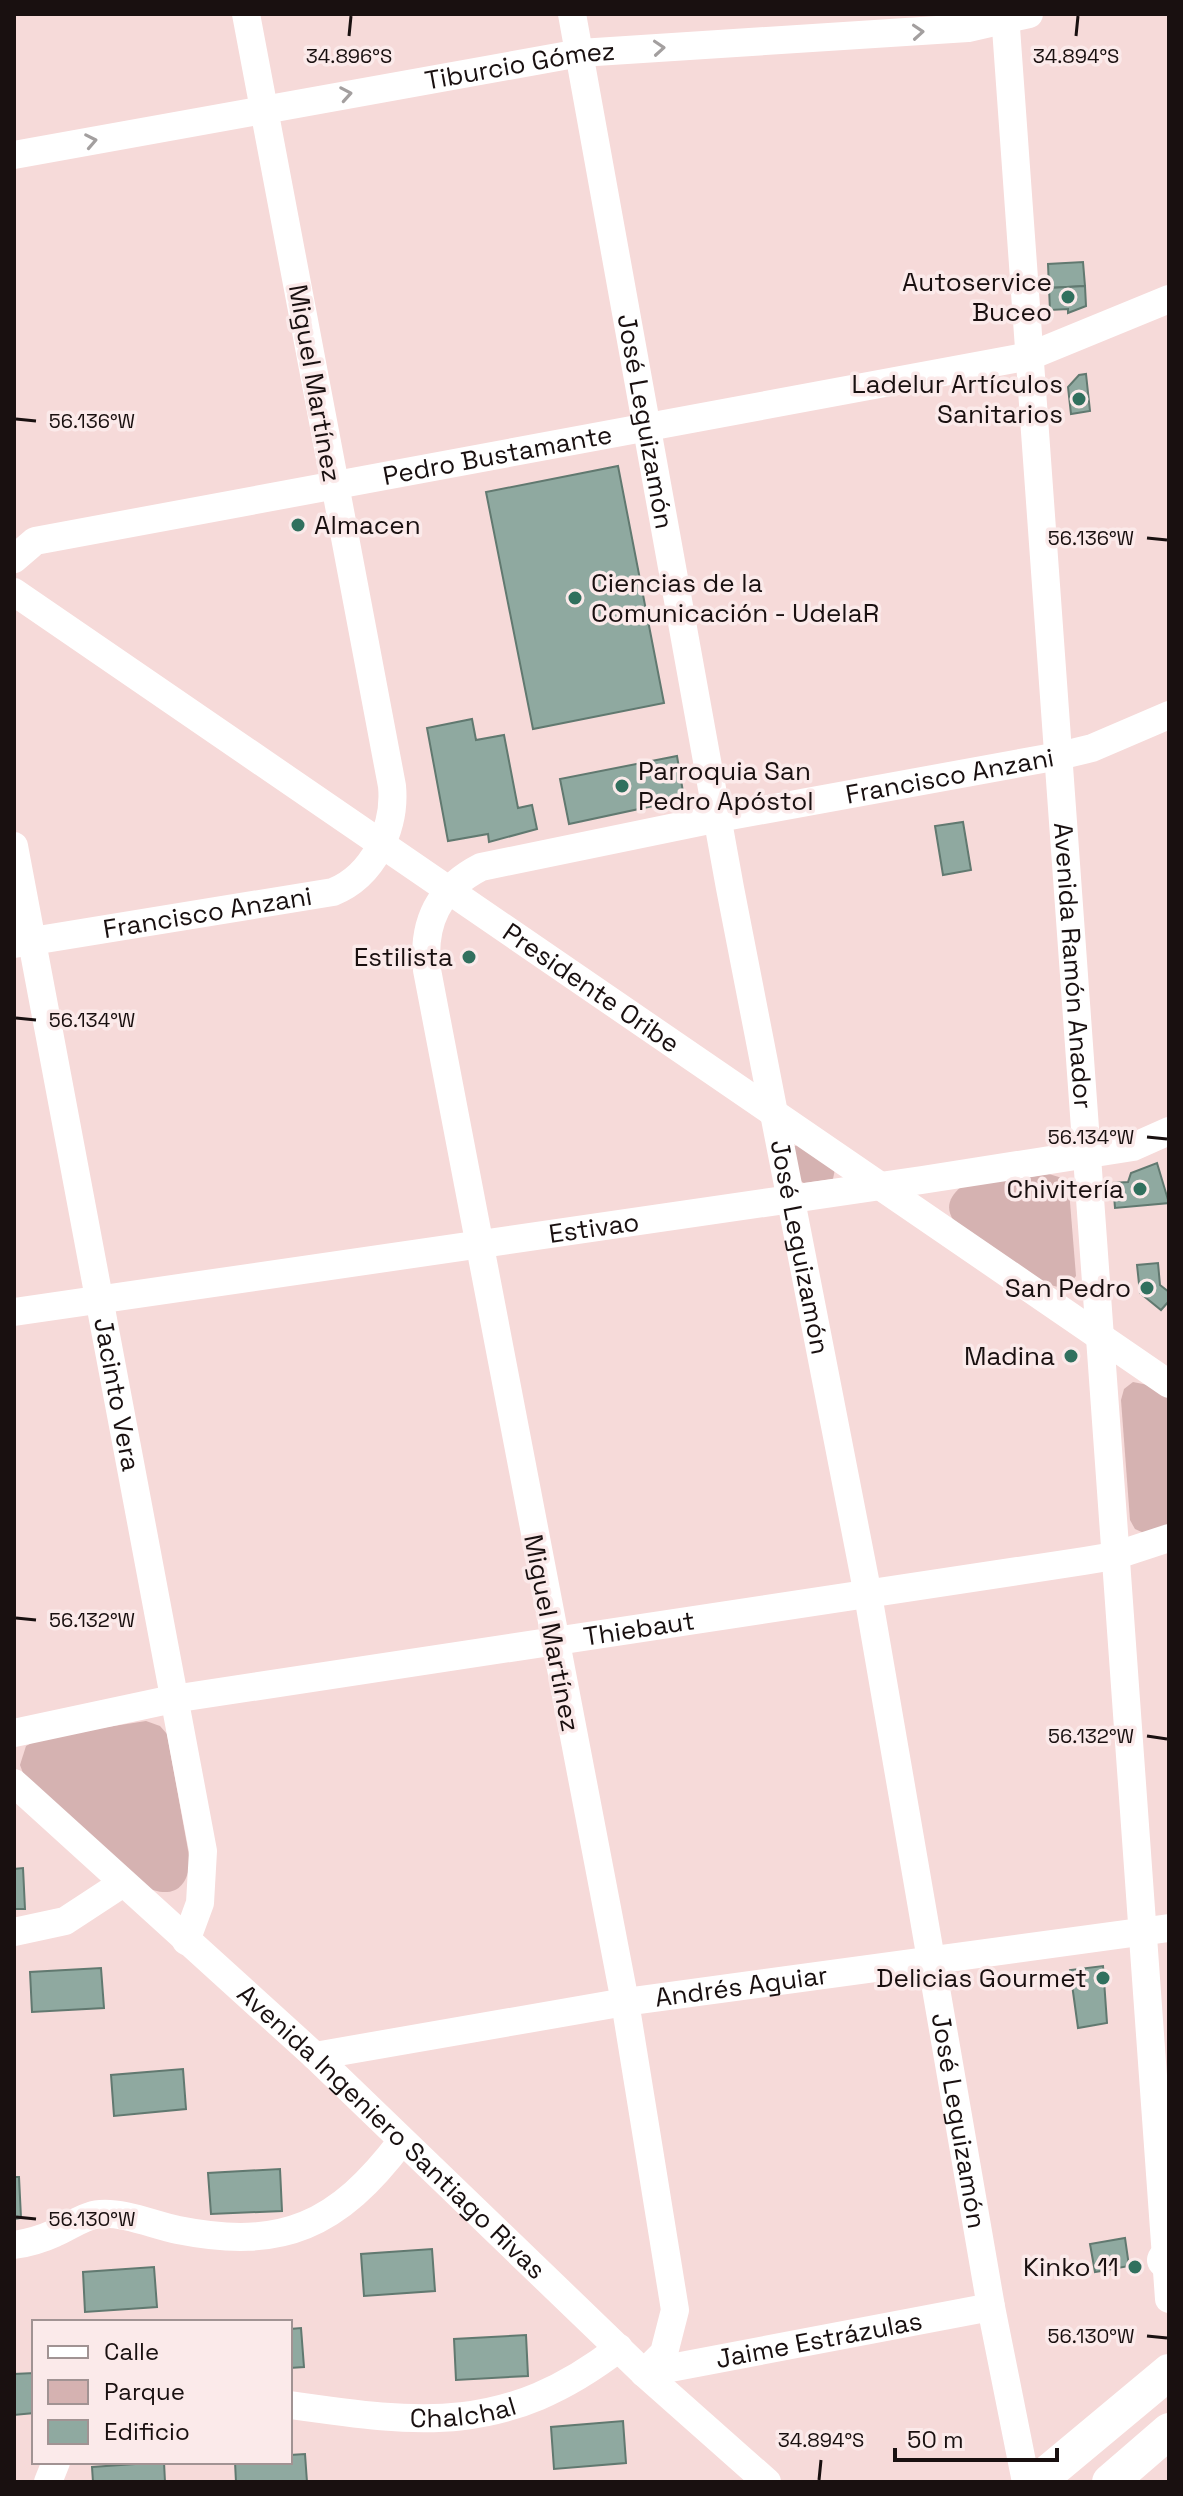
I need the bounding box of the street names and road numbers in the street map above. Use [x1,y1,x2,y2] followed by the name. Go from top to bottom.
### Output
[422,34,616,98] street label: Tiburcio Gómez
[281,282,349,484] street label: Miguel Martínez
[610,311,682,532] street label: José Leguizamón
[380,417,615,493] street label: Pedro Bustamante
[843,740,1057,812] street label: Francisco Anzani
[1046,821,1101,1110] street label: Avenida Ramón Anador
[101,879,314,946] street label: Francisco Anzani
[496,915,687,1061] street label: Presidente Oribe
[763,1137,838,1357] street label: José Leguizamón
[547,1204,641,1251] street label: Estivao
[86,1315,148,1474] street label: Jacinto Vera
[516,1532,588,1734] street label: Miguel Martínez
[581,1603,697,1654] street label: Thiebaut
[653,1958,830,2015] street label: Andrés Aguiar
[230,1977,553,2286] street label: Avenida Ingeniero Santiago Rivas
[924,2010,994,2231] street label: José Leguizamón
[713,2303,925,2376] street label: Jaime Estrázulas
[410,2389,520,2435] street label: Chalchal

